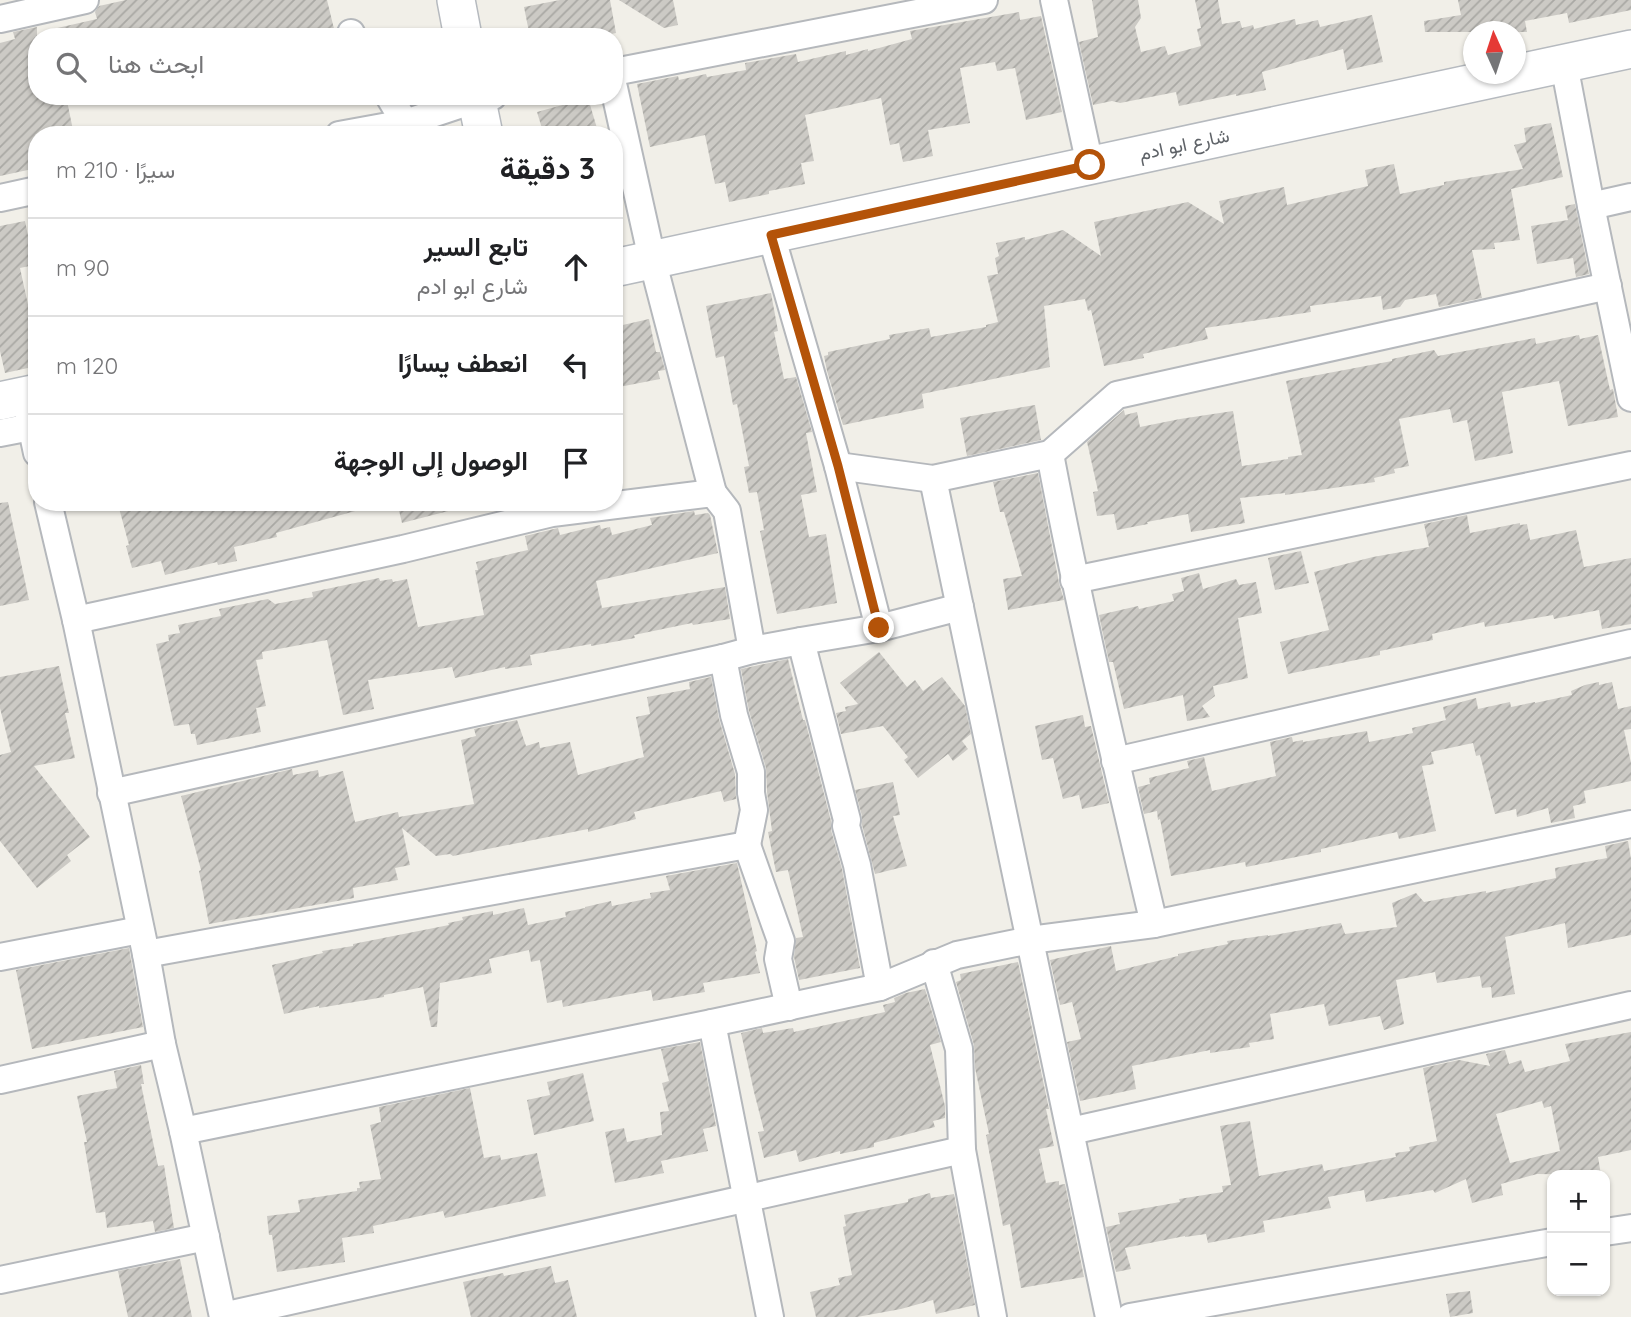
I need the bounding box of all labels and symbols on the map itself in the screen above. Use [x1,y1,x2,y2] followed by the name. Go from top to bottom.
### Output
[1463,21,1526,84] north arrow
[1137,123,1232,166] street label: شارع ابو ادم
[1074,149,1105,180] route start
[863,612,894,643] route end

